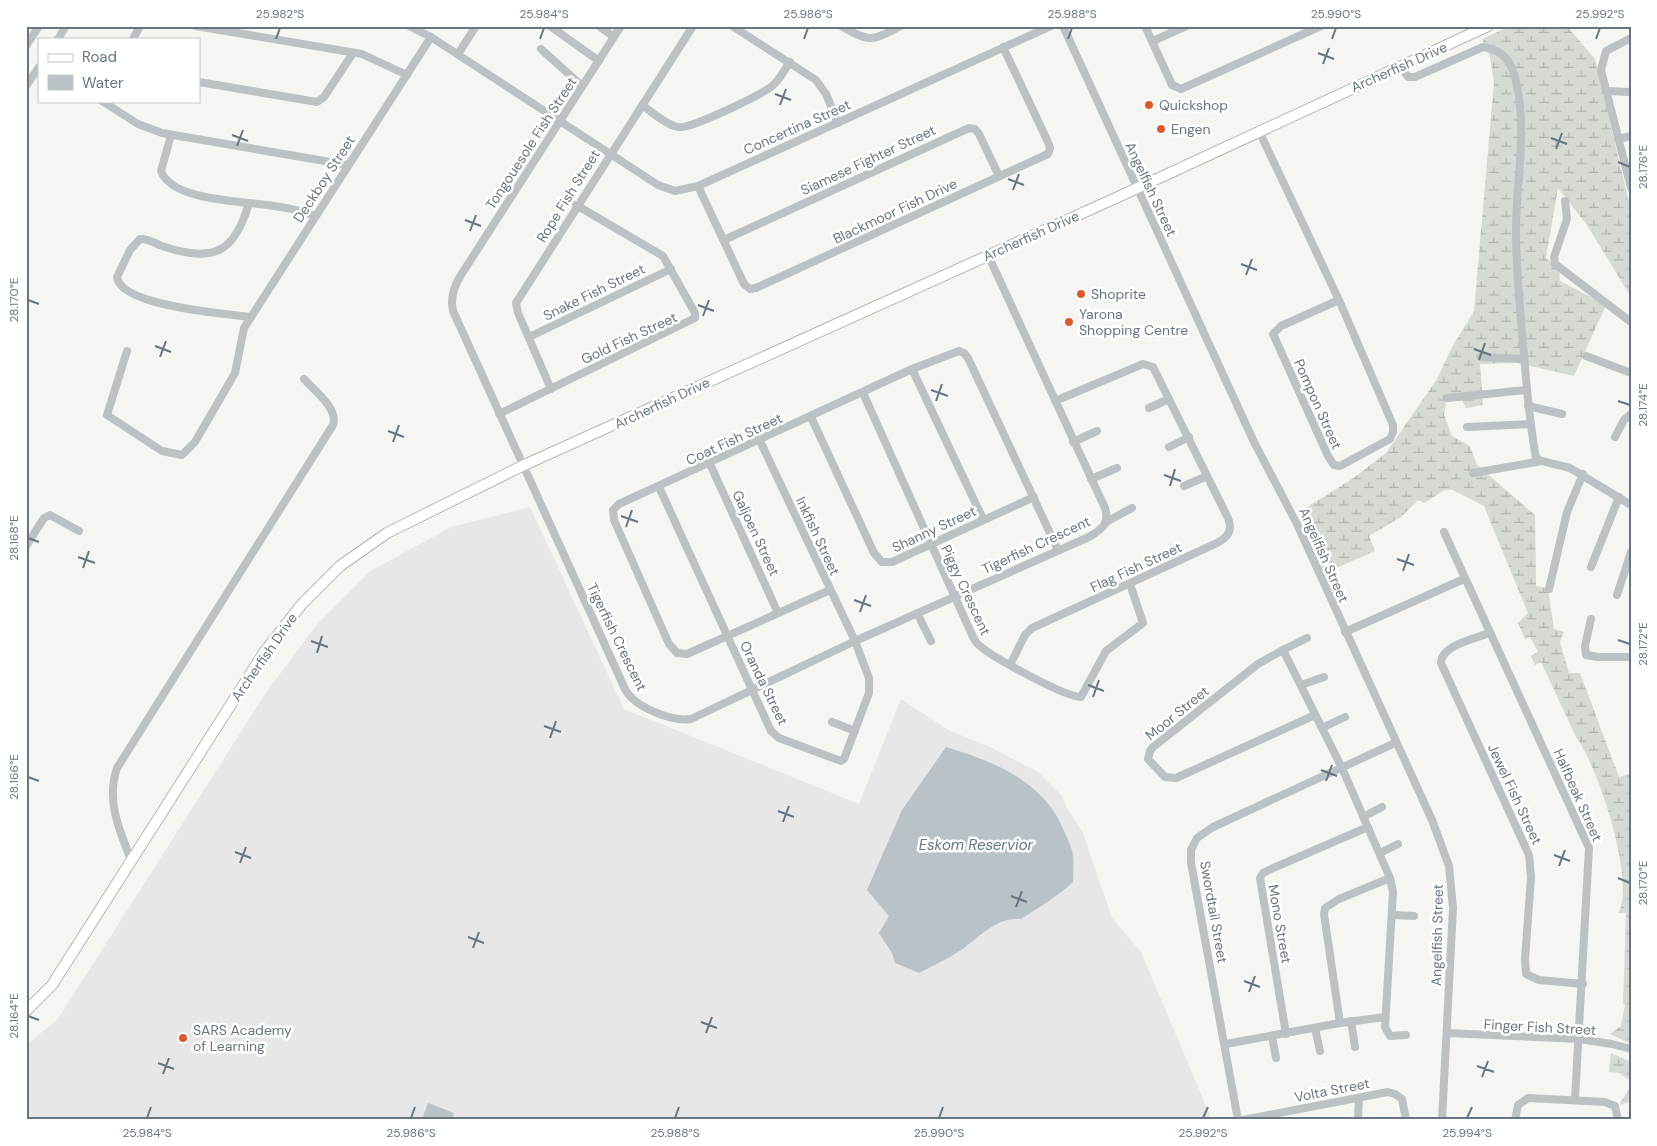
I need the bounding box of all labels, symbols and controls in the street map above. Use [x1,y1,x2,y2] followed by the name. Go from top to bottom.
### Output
[256,6,304,22] text: 25.982°S
[519,6,569,22] text: 25.984°S
[783,6,833,22] text: 25.986°S
[1047,6,1097,22] text: 25.988°S
[1311,6,1361,22] text: 25.990°S
[1575,6,1625,22] text: 25.992°S
[38,38,200,102] legend
[1348,38,1450,96] street label: Archerfish Drive
[82,47,117,67] text: Road
[82,73,124,93] text: Water
[481,73,581,213] street label: Tongouesole Fish Street
[741,95,853,159] street label: Concertina Street
[1159,96,1228,114] place label: Quickshop
[1143,99,1155,111] marker: Quickshop
[1171,120,1210,138] place label: Engen
[798,121,938,199] street label: Siamese Fighter Street
[1155,123,1167,135] marker: Engen
[289,132,359,226] street label: Deckboy Street
[1121,139,1181,239] street label: Angelfish Street
[1635,145,1651,189] text: 28.176°E
[532,146,604,246] street label: Rope Fish Street
[830,174,960,248] street label: Blackmoor Fish Drive
[980,207,1082,265] street label: Archerfish Drive
[540,260,648,324] street label: Snake Fish Street
[6,277,22,323] text: 28.170°E
[1091,285,1146,303] place label: Shoprite
[1075,288,1087,300] marker: Shoprite
[1079,305,1188,339] place label: Yarona Shopping Centre
[578,308,680,368] street label: Gold Fish Street
[1063,316,1075,328] marker: Yarona Shopping Centre
[1290,356,1346,452] street label: Pompon Street
[611,373,713,433] street label: Archerfish Drive
[1635,383,1651,427] text: 28.174°E
[683,409,785,469] street label: Coat Fish Street
[728,487,784,579] street label: Galjoen Street
[792,494,844,578] street label: Inkfish Street
[889,502,979,556] street label: Shanny Street
[1295,505,1353,605] street label: Angelfish Street
[979,512,1093,578] street label: Tigerfish Crescent
[6,515,22,561] text: 28.168°E
[1087,538,1185,596] street label: Flag Fish Street
[937,542,995,638] street label: Piggy Crescent
[583,580,651,694] street label: Tigerfish Crescent
[227,610,301,704] street label: Archerfish Drive
[1635,622,1651,666] text: 28.172°E
[736,638,792,728] street label: Oranda Street
[1141,682,1213,744] street label: Moor Street
[1484,741,1546,847] street label: Jewel Fish Street
[1549,746,1607,844] street label: Halfbeak Street
[6,754,22,800] text: 28.166°E
[919,835,1034,855] water label: Eskom Reservior
[1196,859,1232,965] street label: Swordtail Street
[1635,860,1651,906] text: 28.170°E
[1264,883,1296,965] street label: Mono Street
[1427,884,1447,986] street label: Angelfish Street
[6,993,22,1039] text: 28.164°E
[1483,1015,1597,1039] street label: Finger Fish Street
[193,1021,292,1055] place label: SARS Academy of Learning
[177,1032,189,1044] marker: SARS Academy of Learning
[1293,1074,1371,1106] street label: Volta Street
[122,1125,172,1141] text: 25.984°S
[386,1125,436,1141] text: 25.986°S
[650,1125,700,1141] text: 25.988°S
[914,1125,964,1141] text: 25.990°S
[1178,1125,1228,1141] text: 25.992°S
[1442,1125,1492,1141] text: 25.994°S

